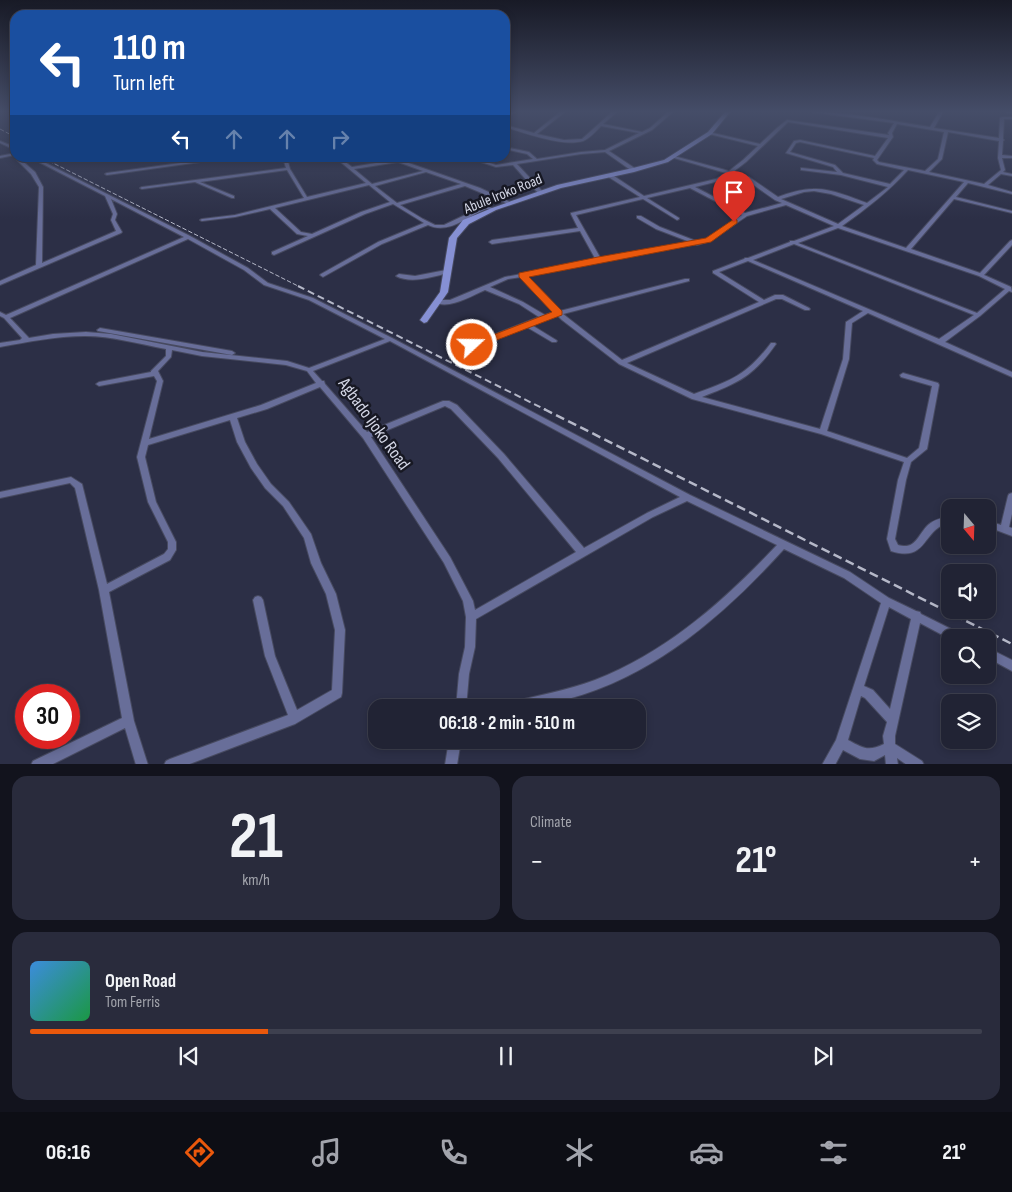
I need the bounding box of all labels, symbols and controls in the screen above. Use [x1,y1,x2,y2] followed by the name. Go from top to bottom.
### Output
[113,27,186,70] text: 110 m
[30,30,95,95] icon: left
[113,70,175,97] text: Turn left
[167,125,195,153] icon: left
[220,125,248,153] icon: ahead
[273,125,301,153] icon: ahead
[326,125,354,153] icon: right
[460,170,545,219] street label: Abule Iroko Road
[713,171,755,222] pin
[720,178,748,206] icon: arrive
[445,318,497,370] position arrow
[333,373,414,474] street label: Agbado Ijoko Road
[941,499,996,554] north arrow
[941,499,996,749] map controls
[941,564,996,619] button: sound
[941,629,996,684] button: search
[15,684,80,749] speed limit sign: 30
[941,694,996,749] button: layers
[439,712,575,735] text: 06:18 · 2 min · 510 m
[229,799,283,877] text: 21
[530,813,572,832] text: Climate
[735,838,777,883] text: 21°
[530,845,544,878] text: −
[968,845,982,878] text: +
[242,871,270,890] text: km/h
[105,970,176,993] text: Open Road
[105,993,160,1012] text: Tom Ferris
[175,1042,203,1070] icon: previous
[492,1042,520,1070] icon: pause
[809,1042,837,1070] icon: next
[182,1135,217,1170] icon: directions
[309,1135,344,1170] icon: music
[436,1135,471,1170] icon: phone
[562,1135,597,1170] icon: climate
[689,1135,724,1170] icon: car
[816,1135,851,1170] icon: filters
[46,1139,91,1166] text: 06:16
[942,1139,966,1166] text: 21°

